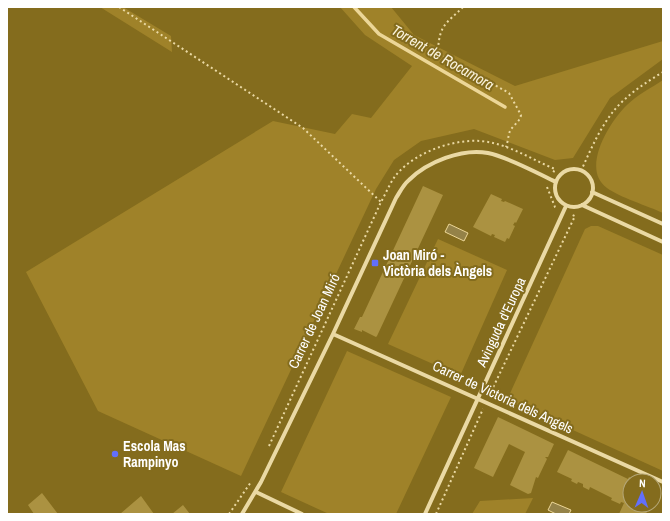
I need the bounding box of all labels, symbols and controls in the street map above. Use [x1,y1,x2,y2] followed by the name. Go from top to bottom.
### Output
[388,19,498,95] water label: Torrent de Rocamora
[383,246,492,280] place label: Joan Miró - Victòria dels Àngels
[370,258,380,268] marker: Joan Miró - Victòria dels Àngels
[284,271,344,371] street label: Carrer de Joan Miró
[472,274,530,371] street label: Avinguda d'Europa
[430,357,576,438] street label: Carrer de Victoria dels Angels
[123,437,186,471] place label: Escola Mas Rampinyo
[110,449,120,459] marker: Escola Mas Rampinyo
[622,473,662,513] north arrow
[639,476,646,490] text: N

